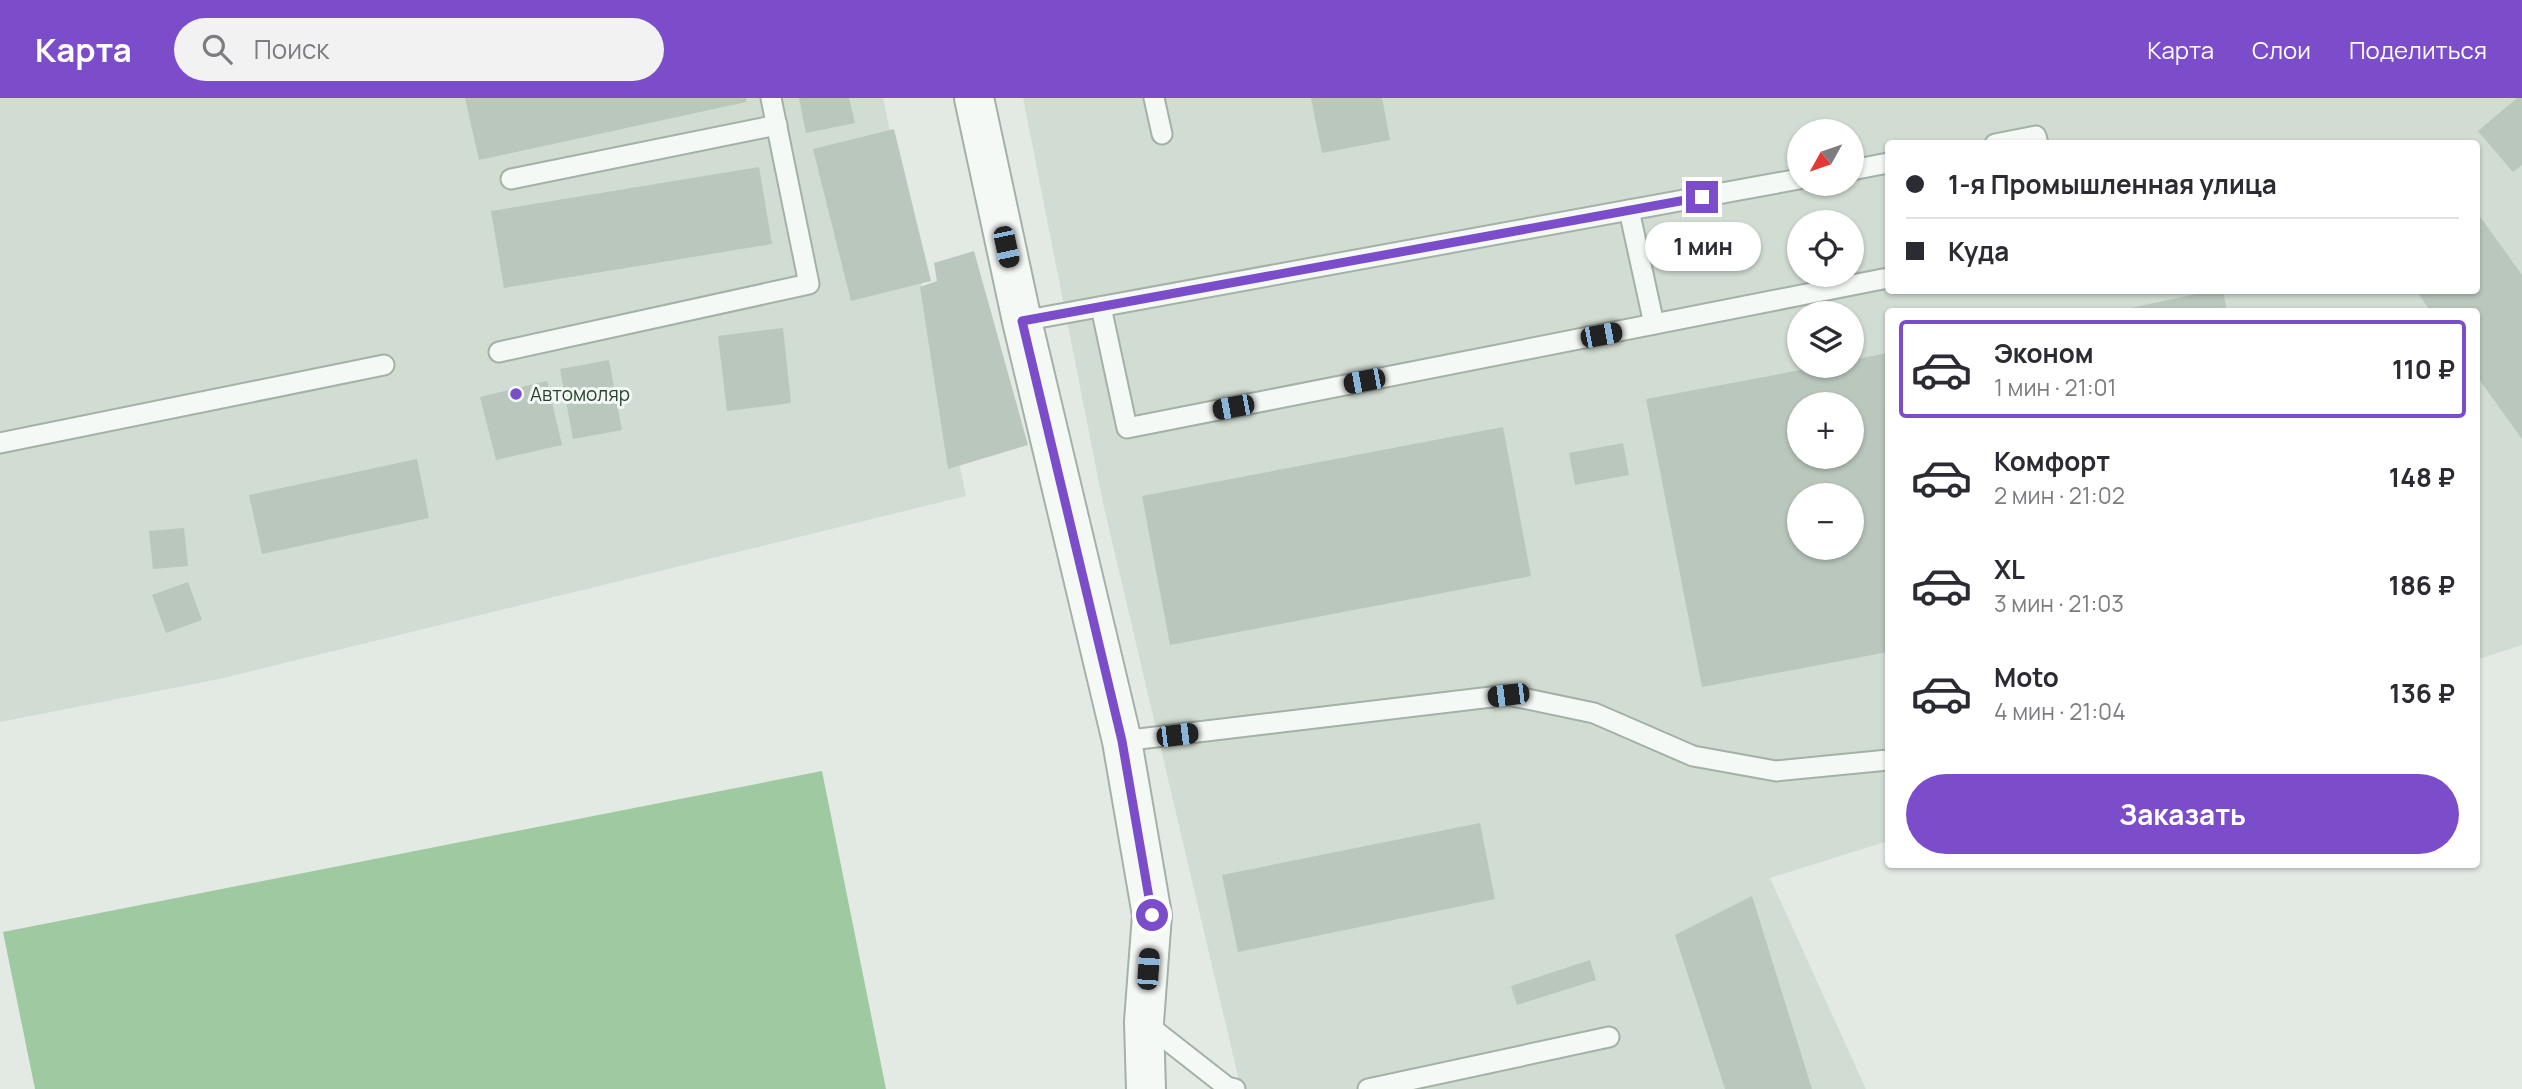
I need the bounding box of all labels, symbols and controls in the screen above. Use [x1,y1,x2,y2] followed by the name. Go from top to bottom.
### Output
[174,18,664,81] search box
[35,27,132,72] text: Карта
[198,30,236,68] icon: search
[254,31,329,67] text: Поиск
[2147,33,2214,66] text: Карта
[2252,33,2311,66] text: Слои
[2349,33,2487,66] text: Поделиться
[1787,119,1864,196] north arrow
[1787,119,1864,560] map controls
[1948,166,2277,202] text: 1-я Промышленная улица
[1686,181,1718,213] route end
[1787,210,1864,287] button: locate
[1644,222,1760,270] callout: 1 мин
[992,224,1021,270] car
[1673,230,1733,262] text: 1 мин
[1948,233,2009,269] text: Куда
[1787,301,1864,378] button: layers
[1579,321,1624,349] car
[1994,335,2094,371] text: Эконом
[1910,338,1973,401] icon: car
[2392,351,2455,387] text: 110 ₽
[1342,367,1387,395] car
[1994,371,2117,403] text: 1 мин · 21:01
[530,381,630,407] place label: Автомоляр
[508,386,524,402] marker: Автомоляр
[1787,392,1864,469] button: +
[1211,393,1256,421] car
[1994,443,2110,479] text: Комфорт
[1910,446,1973,509] icon: car
[2389,459,2455,495] text: 148 ₽
[1994,479,2125,511] text: 2 мин · 21:02
[1787,483,1864,560] button: −
[1994,551,2025,587] text: XL
[1910,554,1973,617] icon: car
[2389,567,2455,603] text: 186 ₽
[1994,587,2124,619] text: 3 мин · 21:03
[1994,659,2059,695] text: Moto
[1910,662,1973,725] icon: car
[2389,675,2455,711] text: 136 ₽
[1486,682,1531,708] car
[1994,695,2126,727] text: 4 мин · 21:04
[1155,722,1200,748] car
[1906,774,2459,854] button: Заказать
[1136,899,1168,931] route start
[1137,947,1160,991] car

